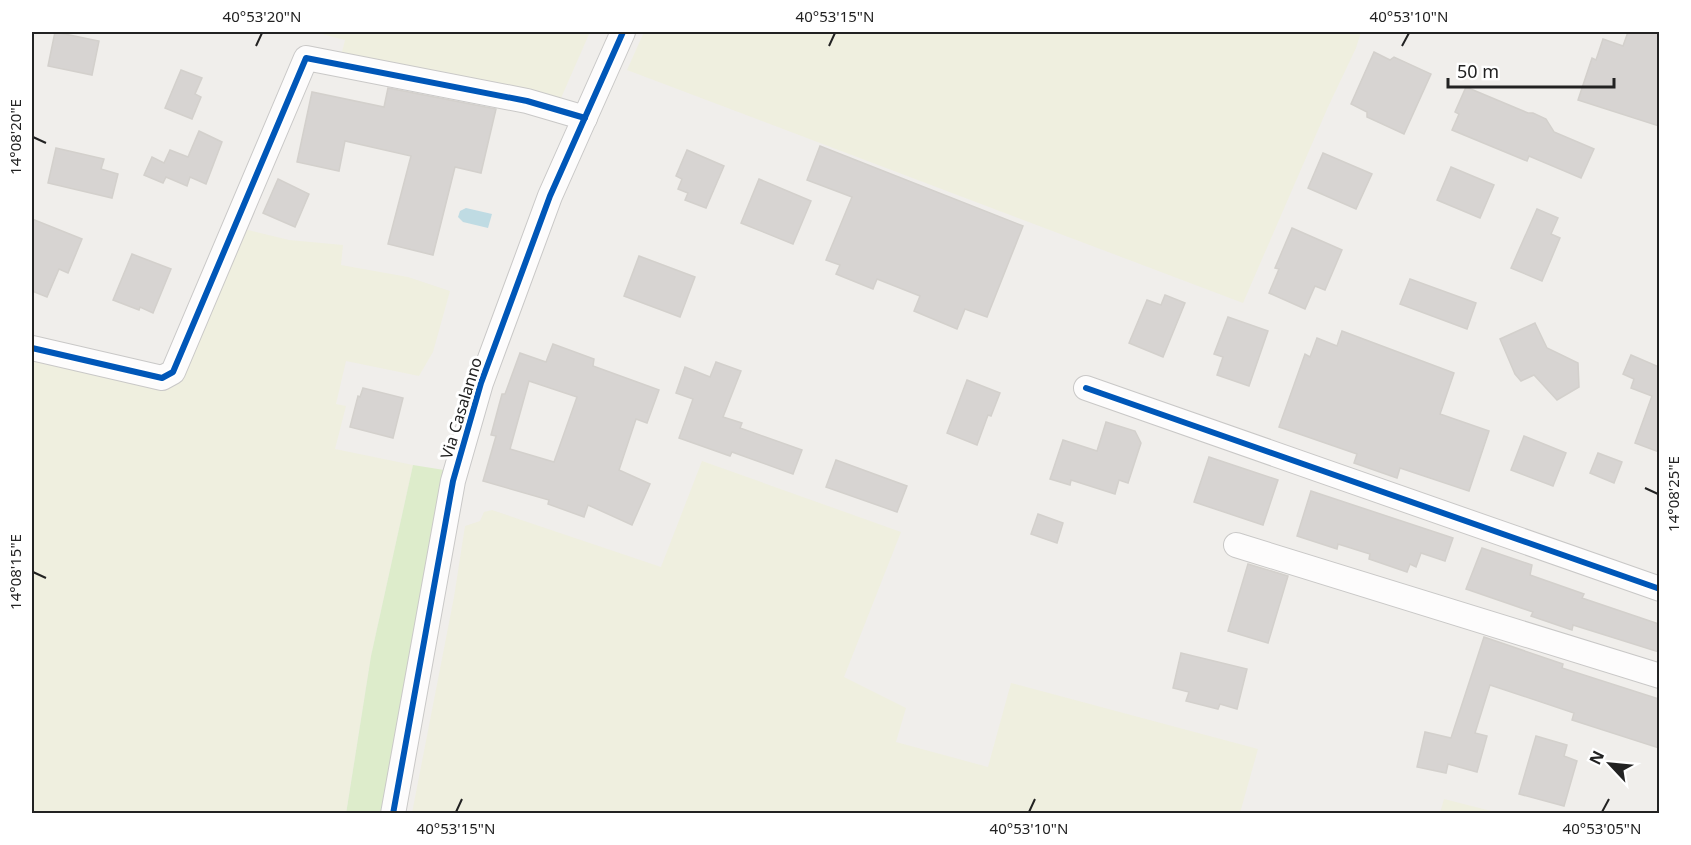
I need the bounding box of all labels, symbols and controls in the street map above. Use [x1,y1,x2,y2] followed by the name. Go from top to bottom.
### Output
[223,6,301,26] text: 40°53'20"N
[796,6,874,26] text: 40°53'15"N
[1370,6,1448,26] text: 40°53'10"N
[1448,51,1614,89] scale bar
[1457,59,1499,83] text: 50 m
[5,99,25,175] text: 14°08'20"E
[435,355,487,461] street label: Via Casalanno
[1663,456,1683,532] text: 14°08'25"E
[5,534,25,610] text: 14°08'15"E
[1580,734,1640,794] north arrow
[1584,747,1609,768] text: N
[417,818,495,838] text: 40°53'15"N
[990,818,1068,838] text: 40°53'10"N
[1563,818,1641,838] text: 40°53'05"N

